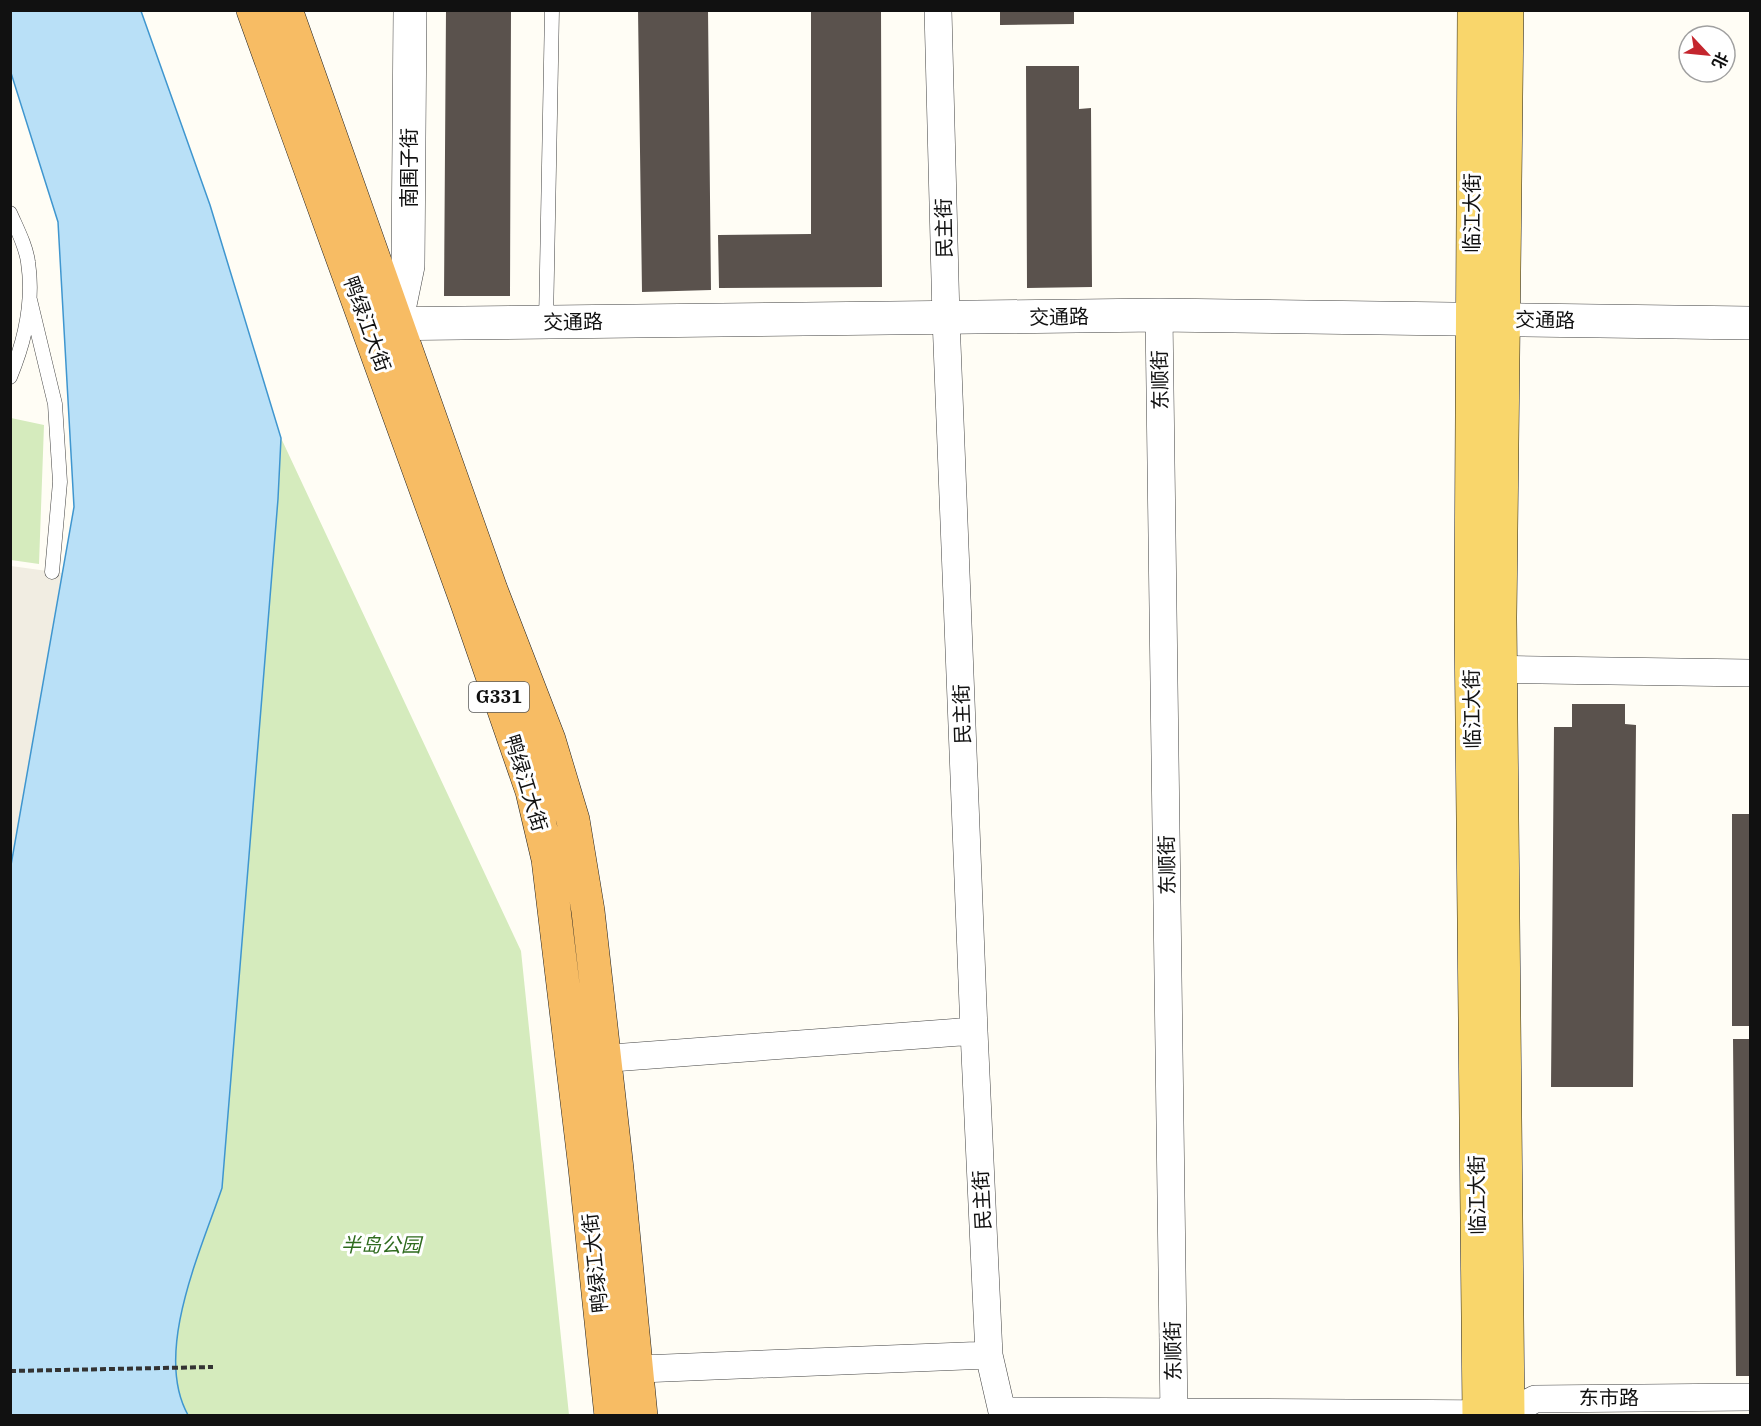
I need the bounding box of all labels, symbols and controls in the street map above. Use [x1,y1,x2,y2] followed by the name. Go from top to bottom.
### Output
[1677,24,1737,84] north arrow
[1708,49,1733,72] text: 北
[395,128,422,208] street label: 南围子街
[1458,173,1485,253] street label: 临江大街
[929,198,958,258] street label: 民主街
[338,272,397,375] street label: 鸭绿江大街
[1029,302,1089,331] street label: 交通路
[1515,305,1575,334] street label: 交通路
[543,307,603,336] street label: 交通路
[1145,350,1174,410] street label: 东顺街
[1457,669,1486,749] street label: 临江大街
[469,682,529,712] road number: G331
[947,684,976,744] street label: 民主街
[499,731,554,835] street label: 鸭绿江大街
[1152,835,1181,895] street label: 东顺街
[1462,1155,1491,1235] street label: 临江大街
[966,1169,997,1231] street label: 民主街
[576,1212,613,1314] street label: 鸭绿江大街
[341,1231,424,1258] park label: 半岛公园
[1158,1321,1187,1381] street label: 东顺街
[1579,1384,1639,1411] street label: 东市路

